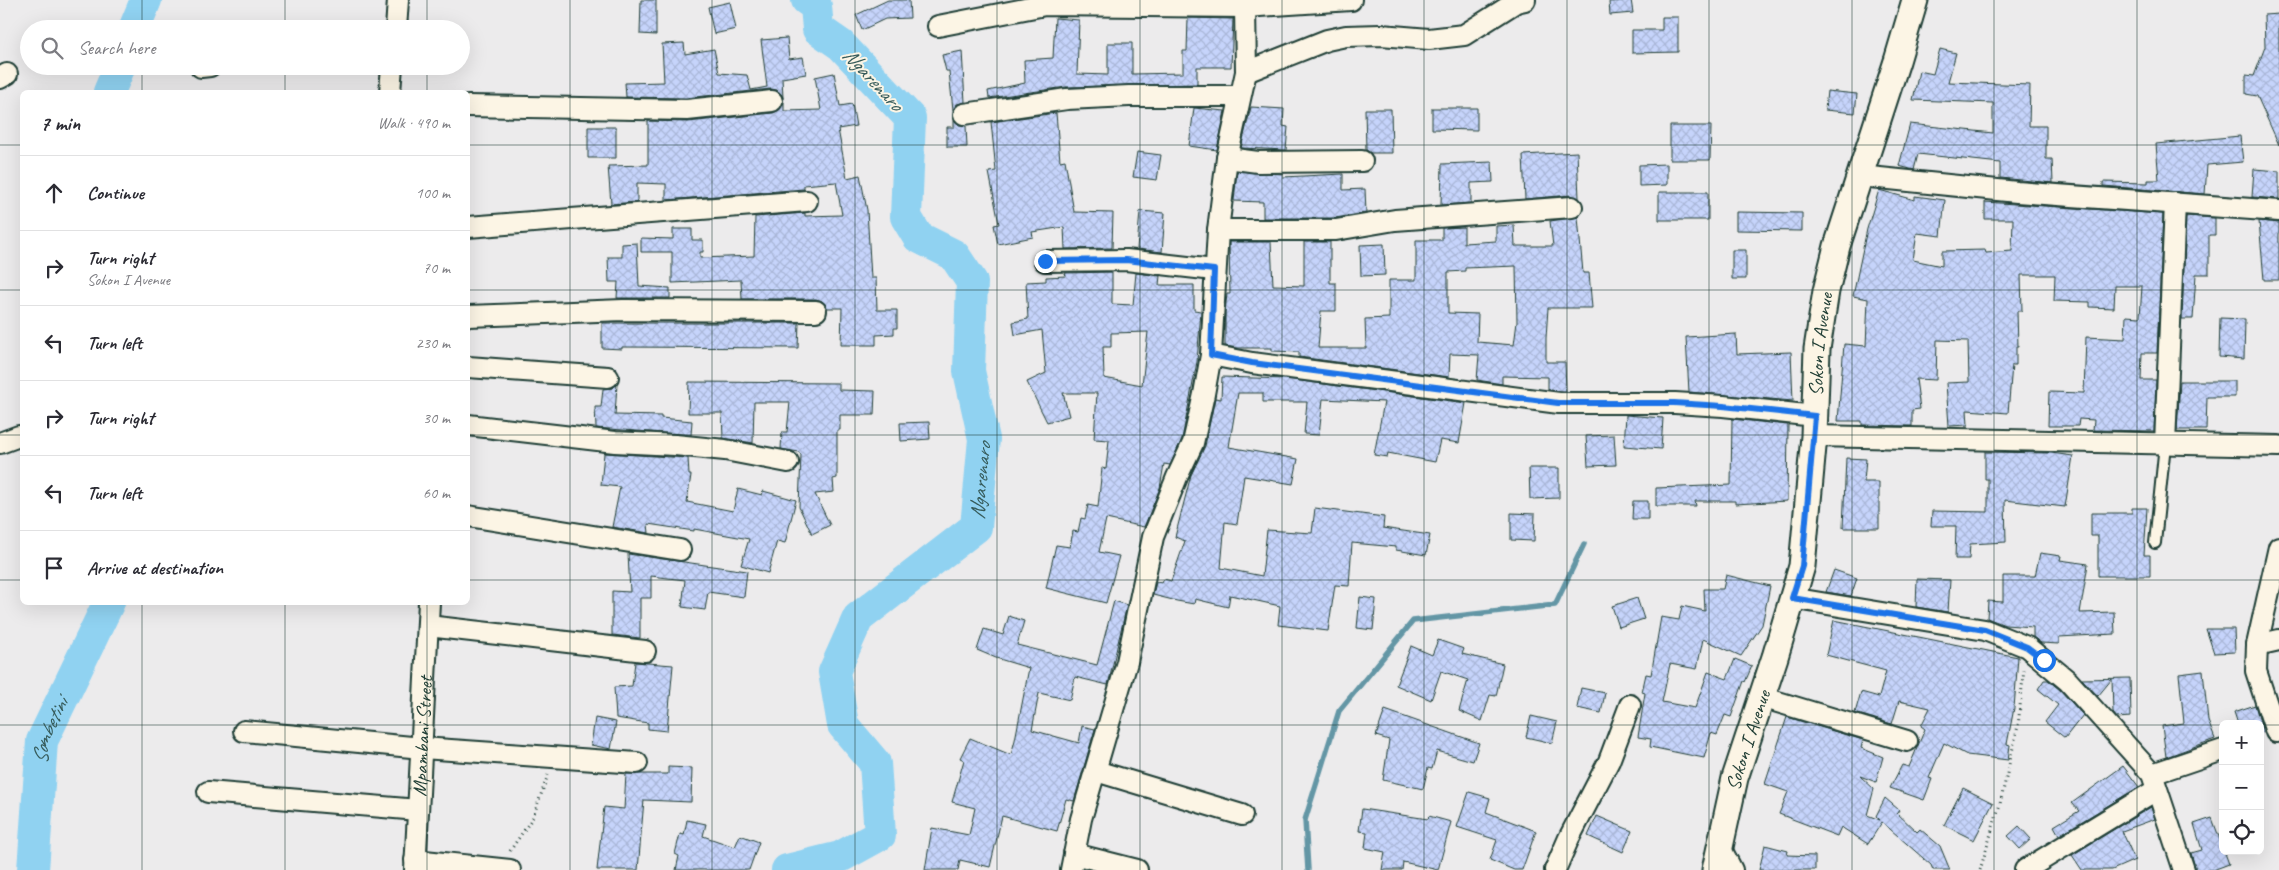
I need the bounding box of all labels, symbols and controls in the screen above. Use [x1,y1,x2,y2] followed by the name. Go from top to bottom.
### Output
[20,20,470,75] search box
[38,34,66,62] icon: search
[78,36,155,60] text: Search here
[837,42,910,118] water label: Ngarenaro
[40,110,80,136] text: 7 min
[378,113,450,133] text: Walk · 490 m
[40,179,68,207] icon: ahead
[87,181,144,205] text: Continue
[416,183,450,203] text: 100 m
[87,246,154,270] text: Turn right
[1034,250,1057,273] route end
[40,254,68,282] icon: right
[423,258,450,278] text: 70 m
[87,270,170,290] text: Sokon I Avenue
[1803,290,1839,396] street label: Sokon I Avenue
[40,329,68,357] icon: left
[87,331,142,355] text: Turn left
[416,333,450,353] text: 230 m
[40,404,68,432] icon: right
[87,406,154,430] text: Turn right
[423,408,450,428] text: 30 m
[964,439,997,521] water label: Ngarenaro
[40,479,68,507] icon: left
[87,481,142,505] text: Turn left
[423,483,450,503] text: 60 m
[40,554,68,582] icon: arrive
[87,556,223,580] text: Arrive at destination
[2033,649,2056,672] route start
[407,673,438,797] street label: Mpambani Street
[1721,686,1777,793] street label: Sokon I Avenue
[27,689,76,765] water label: Sombetini
[2219,720,2264,855] map controls
[2219,720,2264,765] button: +
[2219,765,2264,810] button: −
[2219,810,2264,855] button: locate

